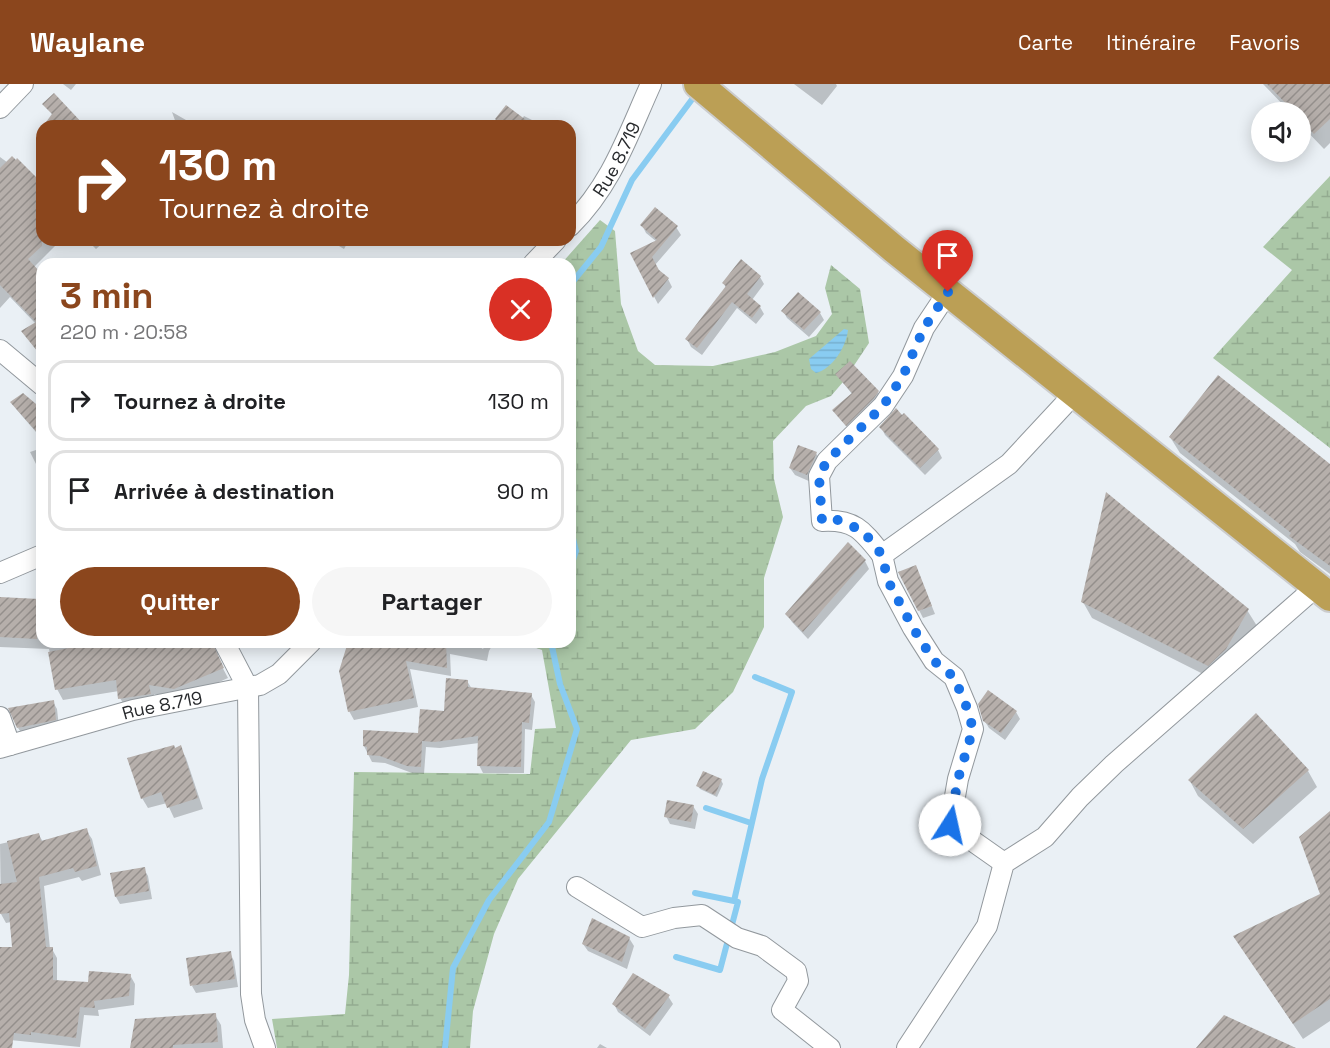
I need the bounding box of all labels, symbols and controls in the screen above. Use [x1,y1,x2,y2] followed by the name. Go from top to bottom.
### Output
[30,24,145,60] text: Waylane
[1018,29,1073,56] text: Carte
[1106,29,1196,56] text: Itinéraire
[1229,29,1300,56] text: Favoris
[1251,102,1311,162] map controls
[1251,102,1311,162] button: sound
[587,118,645,201] street label: Rue 8.719
[159,139,277,192] text: 130 m
[60,144,138,222] icon: right
[159,191,369,226] text: Tournez à droite
[922,230,973,292] pin
[931,239,964,272] icon: arrive
[60,273,154,319] text: 3 min
[489,278,552,341] button: close
[60,319,188,345] text: 220 m · 20:58
[63,384,96,417] icon: right
[114,387,286,415] text: Tournez à droite
[488,387,549,415] text: 130 m
[63,474,96,507] icon: arrive
[114,477,335,505] text: Arrivée à destination
[497,477,549,505] text: 90 m
[60,567,300,636] button: Quitter
[312,567,552,636] button: Partager
[119,685,204,724] street label: Rue 8.719
[918,793,982,857] position arrow

